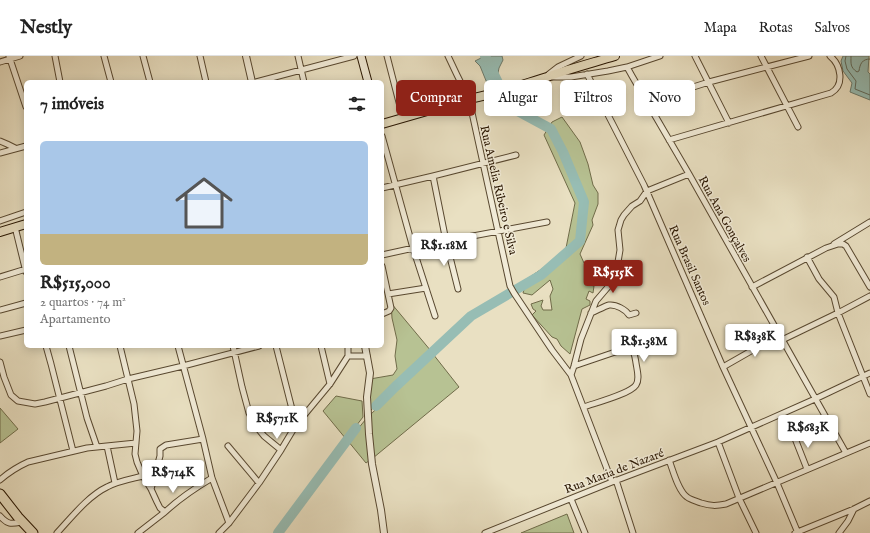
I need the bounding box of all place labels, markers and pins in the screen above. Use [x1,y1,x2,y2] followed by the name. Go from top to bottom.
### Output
[407,233,481,267] pin: R$1.18M
[580,260,646,294] pin: R$515K
[722,324,788,358] pin: R$838K
[607,329,681,363] pin: R$1.38M
[244,406,310,440] pin: R$571K
[775,415,841,449] pin: R$683K
[140,460,206,494] pin: R$714K

